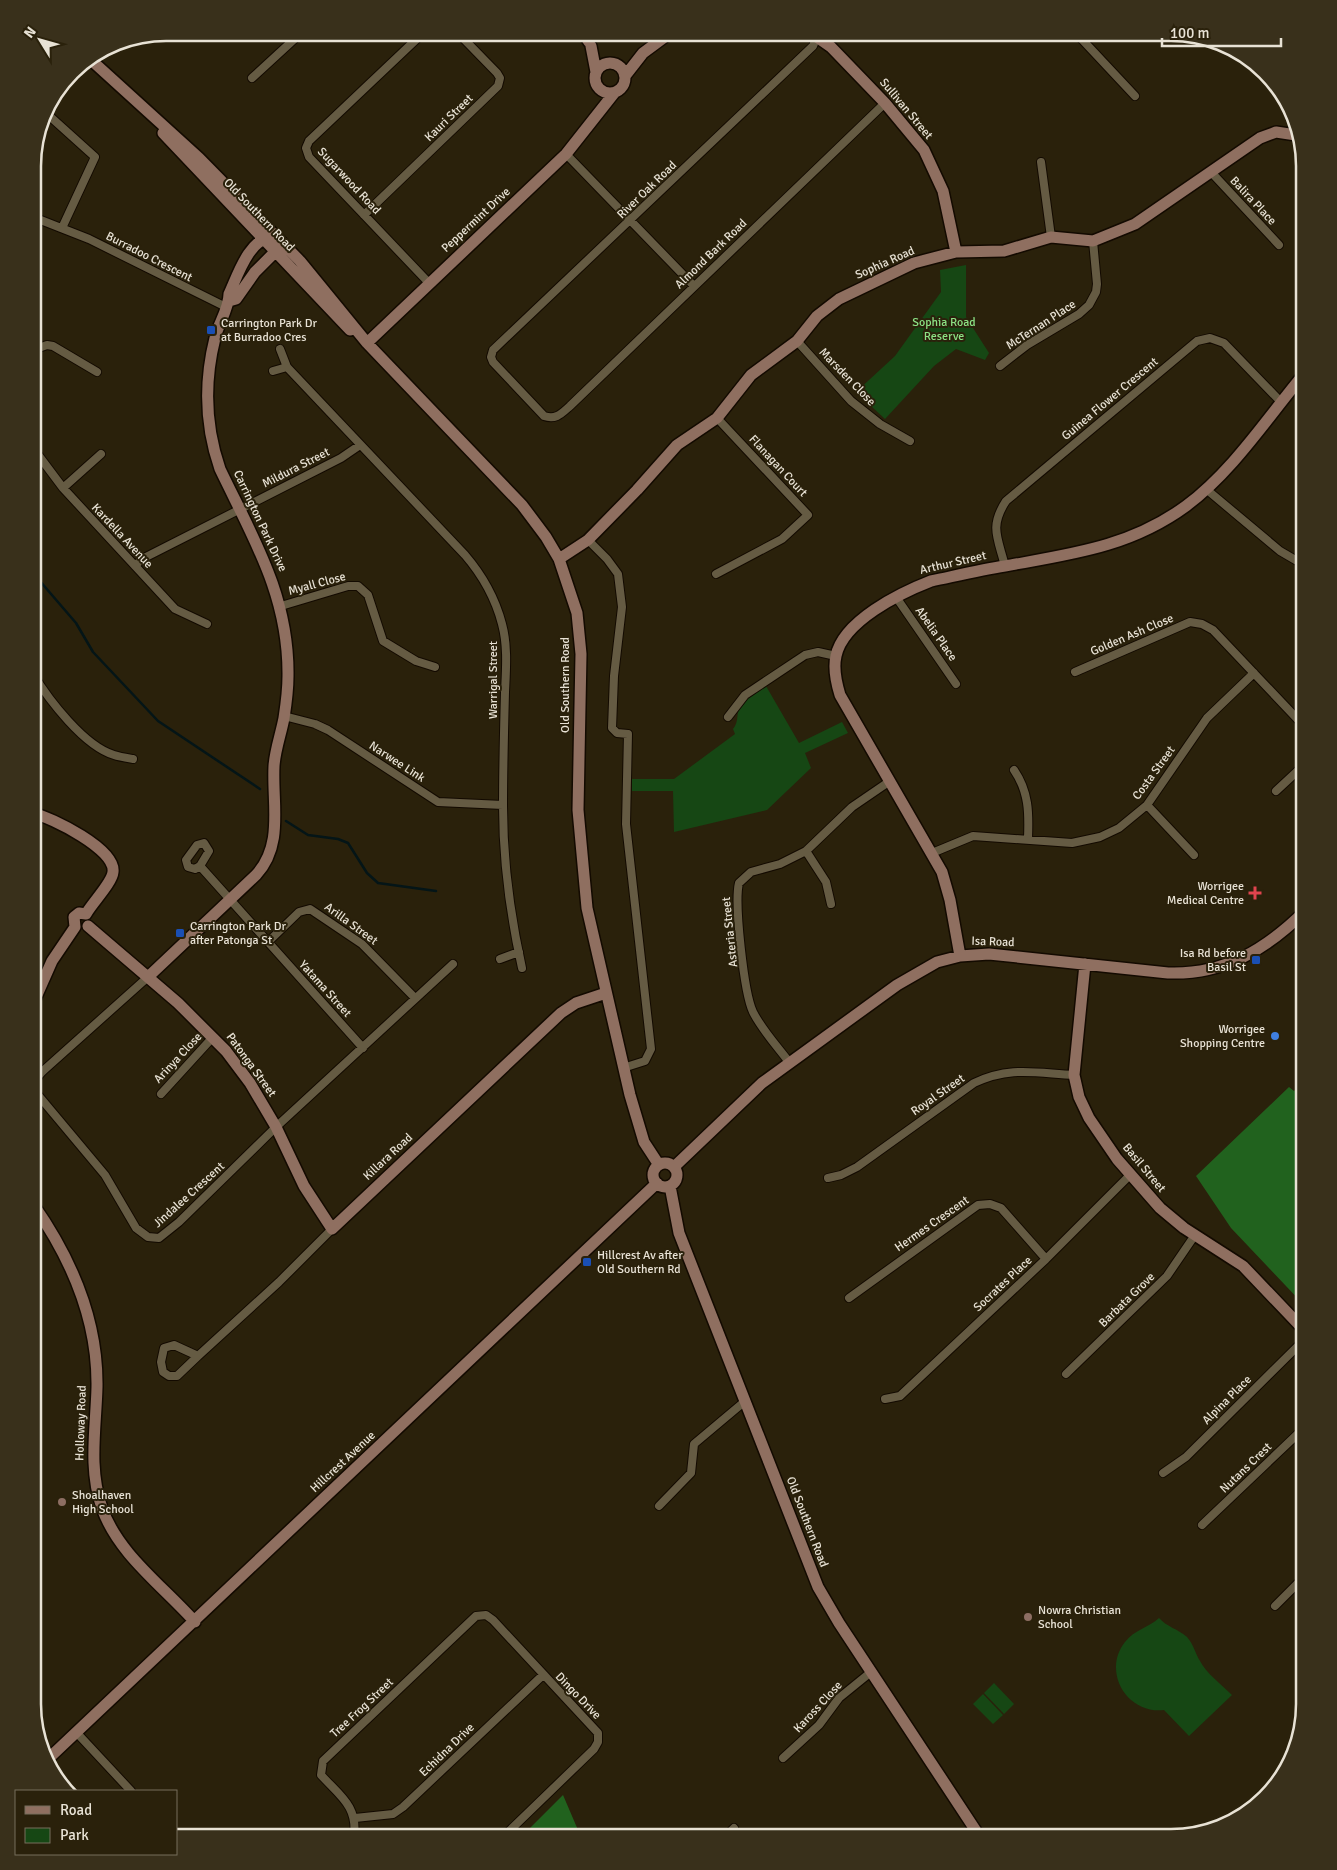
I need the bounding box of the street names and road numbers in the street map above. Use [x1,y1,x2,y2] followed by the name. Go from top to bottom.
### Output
[876,75,936,143] street label: Sullivan Street
[422,91,476,145] street label: Kauri Street
[314,144,384,218] street label: Sugarwood Road
[614,158,680,222] street label: River Oak Road
[1227,174,1279,228] street label: Balira Place
[220,175,298,255] street label: Old Southern Road
[438,184,514,256] street label: Peppermint Drive
[672,216,750,292] street label: Almond Bark Road
[103,229,195,285] street label: Burradoo Crescent
[853,243,917,283] street label: Sophia Road
[1003,297,1079,353] street label: McTernan Place
[816,345,878,409] street label: Marsden Close
[1059,354,1161,444] street label: Guinea Flower Crescent
[746,432,810,500] street label: Flanagan Court
[260,445,332,491] street label: Mildura Street
[230,468,290,574] street label: Carrington Park Drive
[88,500,156,572] street label: Kardella Avenue
[918,548,988,578] street label: Arthur Street
[287,569,347,599] street label: Myall Close
[912,604,960,664] street label: Abelia Place
[1088,611,1176,659] street label: Golden Ash Close
[558,637,573,733] street label: Old Southern Road
[486,641,501,719] street label: Warrigal Street
[366,738,428,786] street label: Narwee Link
[1129,743,1179,803] street label: Costa Street
[719,896,741,968] street label: Asteria Street
[321,900,381,948] street label: Arilla Street
[971,934,1015,950] street label: Isa Road
[296,957,354,1021] street label: Yatama Street
[151,1030,205,1086] street label: Arinya Close
[223,1030,279,1100] street label: Patonga Street
[908,1071,968,1119] street label: Royal Street
[360,1130,416,1184] street label: Killara Road
[1119,1140,1169,1196] street label: Basil Street
[150,1159,228,1231] street label: Jindalee Crescent
[892,1193,972,1255] street label: Hermes Crescent
[971,1253,1035,1315] street label: Socrates Place
[1096,1269,1158,1331] street label: Barbata Grove
[1199,1372,1255,1428] street label: Alpina Place
[72,1385,90,1461] street label: Holloway Road
[307,1428,379,1496] street label: Hillcrest Avenue
[1217,1440,1275,1496] street label: Nutans Crest
[783,1475,831,1569] street label: Old Southern Road
[552,1669,604,1723] street label: Dingo Drive
[327,1675,397,1741] street label: Tree Frog Street
[790,1678,846,1736] street label: Kaross Close
[416,1720,478,1780] street label: Echidna Drive

